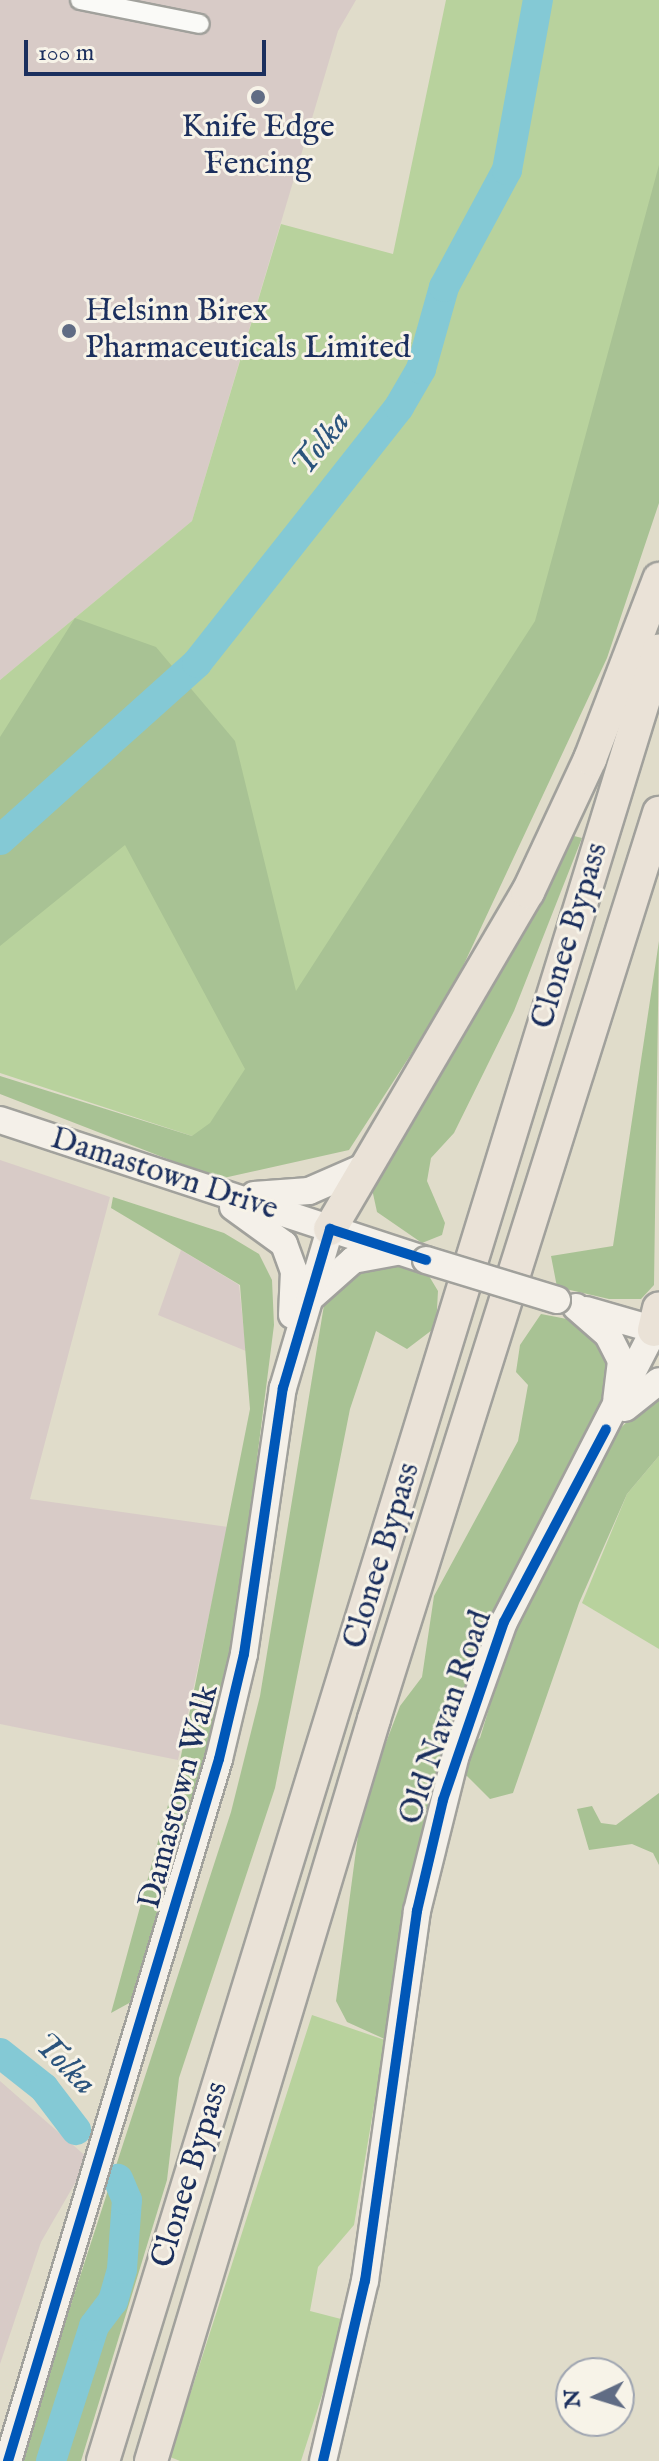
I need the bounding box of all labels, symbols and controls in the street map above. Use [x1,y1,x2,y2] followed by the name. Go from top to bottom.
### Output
[28,24,270,74] scale bar
[38,38,94,69] text: 100 m
[249,88,267,106] marker: Knife Edge Fencing
[181,110,335,185] place label: Knife Edge Fencing
[85,294,411,369] place label: Helsinn Birex Pharmaceuticals Limited
[60,322,78,340] marker: Helsinn Birex Pharmaceuticals Limited
[283,403,359,485] water label: Tolka
[524,838,618,1034] street label: Clonee Bypass
[46,1120,282,1230] street label: Damastown Drive
[336,1458,430,1654] street label: Clonee Bypass
[392,1606,502,1830] street label: Old Navan Road
[132,1681,228,1913] street label: Damastown Walk
[25,2024,105,2104] water label: Tolka
[144,2077,238,2273] street label: Clonee Bypass
[555,2357,635,2437] north arrow
[558,2388,588,2409] text: N

